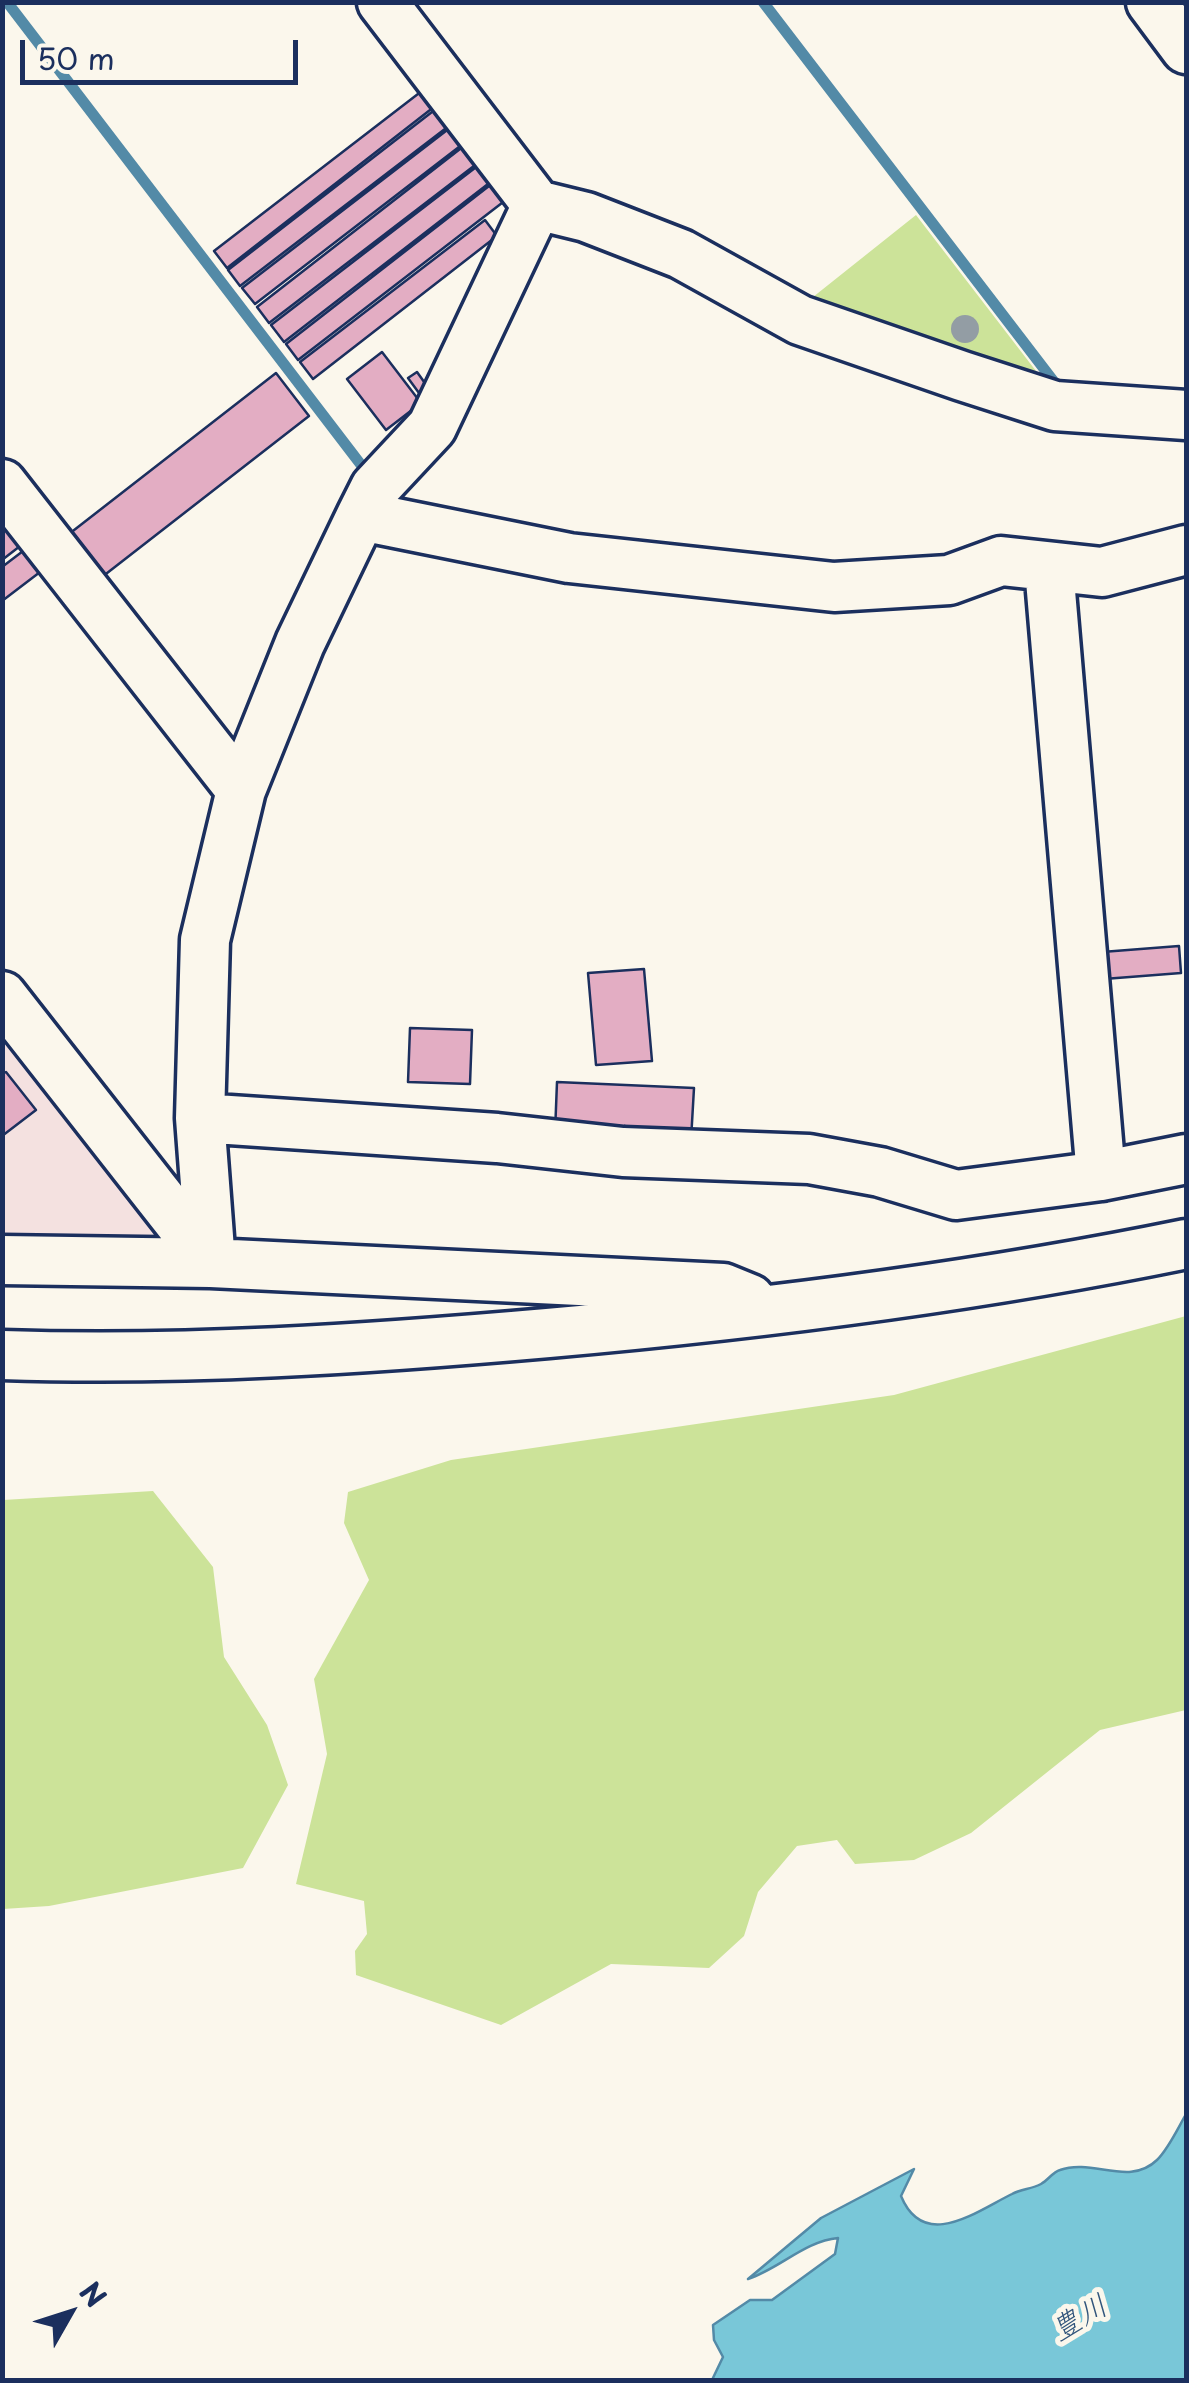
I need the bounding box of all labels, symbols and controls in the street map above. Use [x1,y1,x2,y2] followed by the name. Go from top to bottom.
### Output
[25,20,302,82] scale bar
[37,35,115,80] text: 50 m
[20,2263,120,2363] north arrow
[70,2272,117,2316] text: N
[1045,2288,1115,2350] water label: 豊川

